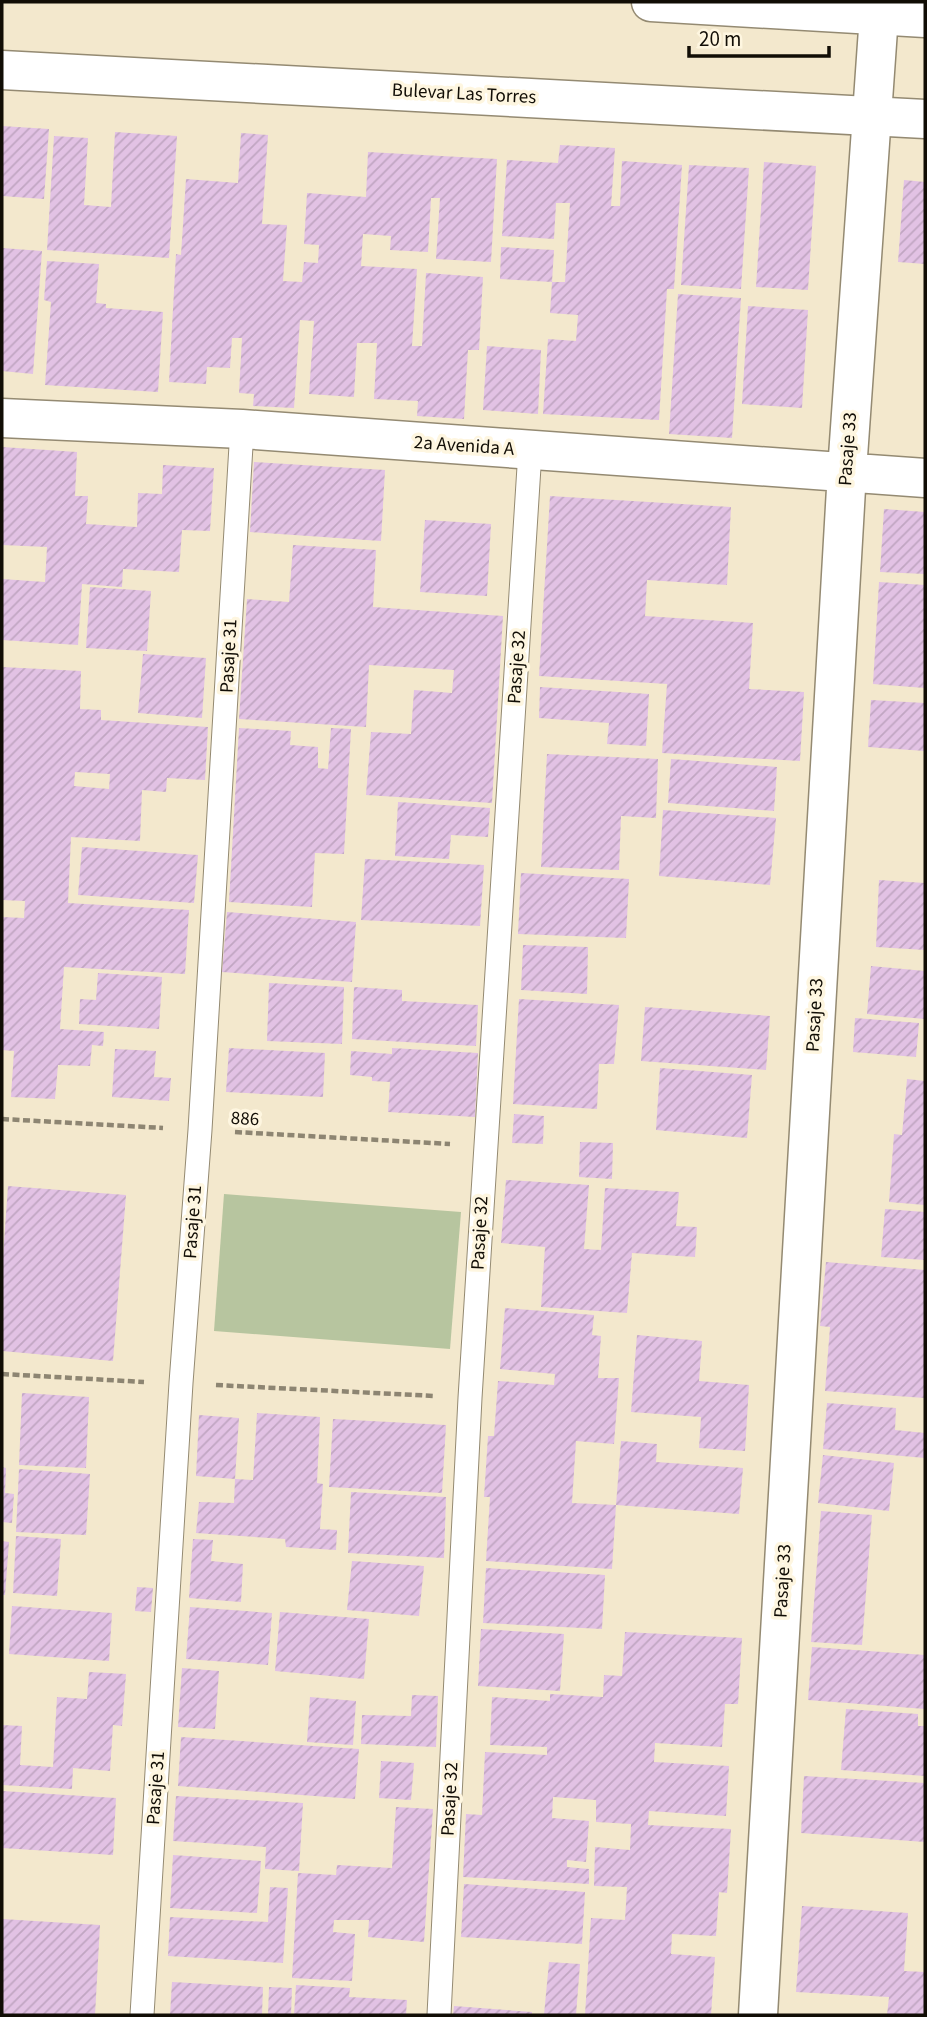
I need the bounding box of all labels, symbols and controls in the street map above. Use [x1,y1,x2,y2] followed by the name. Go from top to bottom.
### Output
[689,14,829,58] scale bar
[699,24,741,54] text: 20 m
[391,77,537,111] street label: Bulevar Las Torres
[832,411,864,487] street label: Pasaje 33
[413,429,516,463] street label: 2a Avenida A
[214,618,244,694] street label: Pasaje 31
[501,629,533,705] street label: Pasaje 32
[800,977,830,1053] street label: Pasaje 33
[230,1105,260,1133] street label: 886
[177,1184,209,1260] street label: Pasaje 31
[465,1195,495,1271] street label: Pasaje 32
[768,1543,798,1619] street label: Pasaje 33
[140,1750,172,1826] street label: Pasaje 31
[435,1761,465,1837] street label: Pasaje 32

